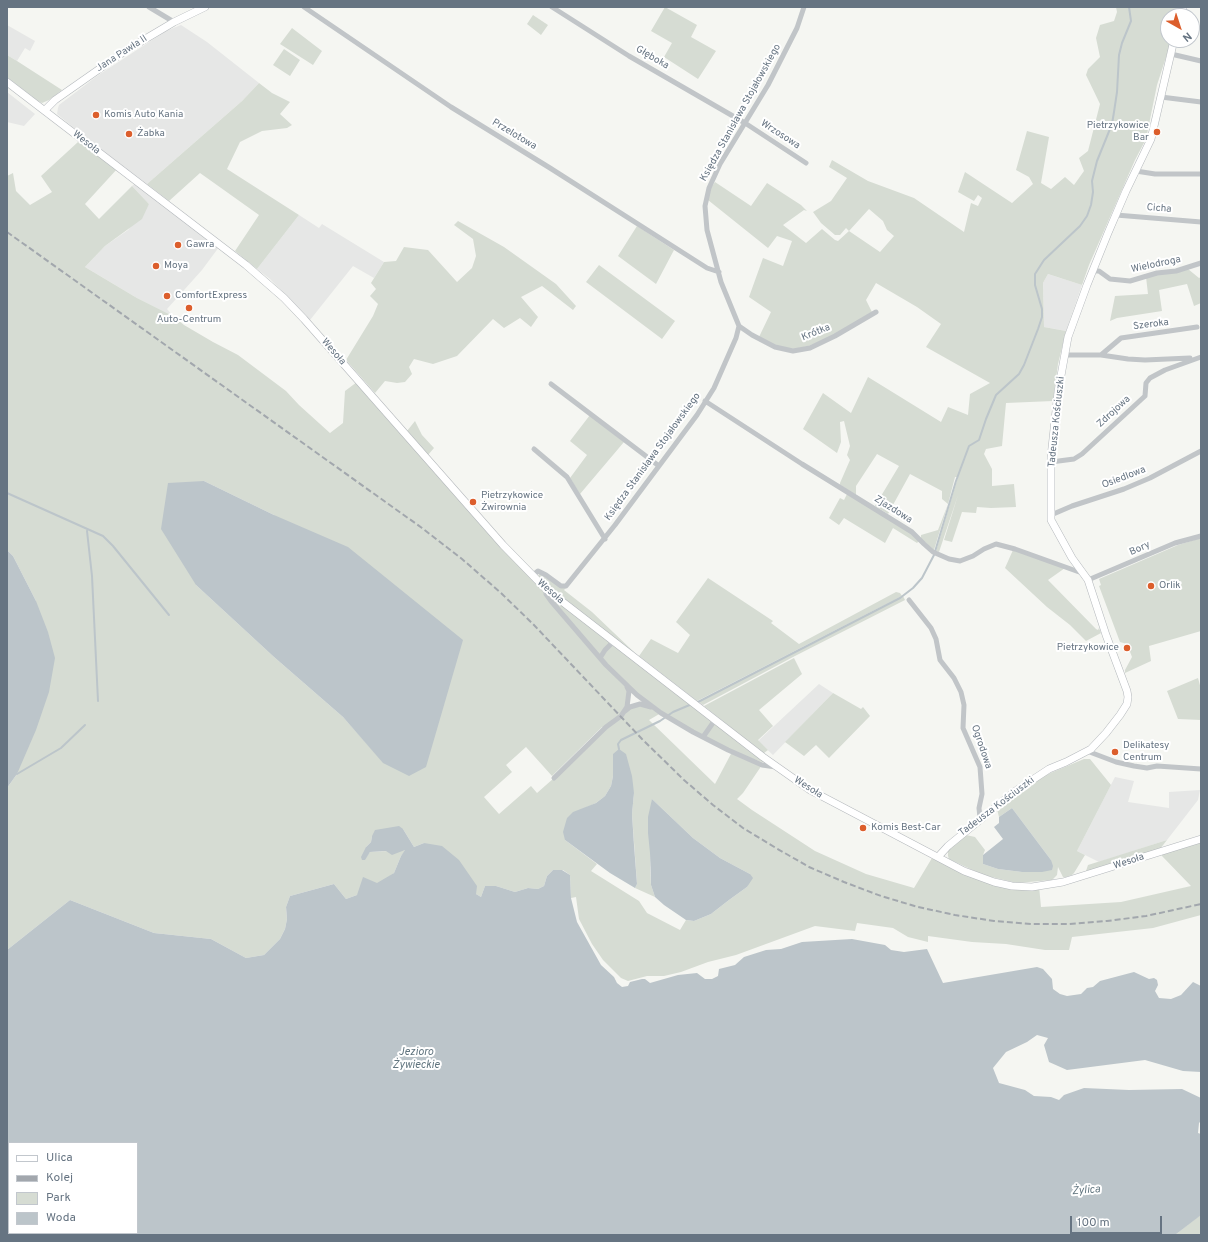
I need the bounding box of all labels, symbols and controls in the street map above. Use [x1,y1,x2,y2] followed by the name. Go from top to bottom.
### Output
[1160,8,1200,48] north arrow
[1179,29,1194,44] text: N
[94,33,150,75] street label: Jana Pawła II
[698,42,784,184] street label: Księdza Stanisława Stojałowskiego
[633,44,671,72] street label: Głęboka
[104,109,183,121] place label: Komis Auto Kania
[91,110,101,120] marker: Komis Auto Kania
[489,117,539,153] street label: Przelotowa
[758,118,802,152] street label: Wrzosowa
[1087,120,1149,144] place label: Pietrzykowice Bar
[1152,127,1162,137] marker: Pietrzykowice Bar
[137,128,165,140] place label: Żabka
[70,129,102,157] street label: Wesoła
[124,129,134,139] marker: Żabka
[1146,202,1172,216] street label: Cicha
[186,239,214,251] place label: Gawra
[173,240,183,250] marker: Gawra
[1130,254,1182,276] street label: Wielodroga
[164,260,188,272] place label: Moya
[151,261,161,271] marker: Moya
[175,290,247,302] place label: ComfortExpress
[162,291,172,301] marker: ComfortExpress
[184,303,194,313] marker: Auto-Centrum
[157,314,221,326] place label: Auto-Centrum
[1132,317,1170,333] street label: Szeroka
[800,322,832,344] street label: Krótka
[318,336,348,368] street label: Wesoła
[1046,376,1068,468] street label: Tadeusza Kościuszki
[603,391,703,523] street label: Księdza Stanisława Stojałowskiego
[1095,393,1133,431] street label: Zdrojowa
[1100,464,1148,492] street label: Osiedlowa
[481,490,543,514] place label: Pietrzykowice Żwirownia
[872,494,914,526] street label: Zjazdowa
[468,497,478,507] marker: Pietrzykowice Żwirownia
[1128,539,1152,559] street label: Bory
[534,577,566,607] street label: Wesoła
[1159,580,1181,592] place label: Orlik
[1146,581,1156,591] marker: Orlik
[1057,642,1119,654] place label: Pietrzykowice
[1122,643,1132,653] marker: Pietrzykowice
[968,723,994,771] street label: Ogrodowa
[1123,740,1169,764] place label: Delikatesy Centrum
[1110,747,1120,757] marker: Delikatesy Centrum
[791,775,825,801] street label: Wesoła
[957,775,1037,839] street label: Tadeusza Kościuszki
[871,822,941,834] place label: Komis Best-Car
[858,823,868,833] marker: Komis Best-Car
[1112,851,1146,873] street label: Wesoła
[392,1046,440,1072] water label: Jezioro Żywieckie
[8,1142,138,1234] legend
[46,1150,73,1166] text: Ulica
[46,1170,73,1186] text: Kolej
[1071,1183,1101,1199] water label: Żylica
[46,1190,71,1206] text: Park
[1072,1208,1164,1234] scale bar
[46,1210,76,1226] text: Woda
[1077,1215,1110,1231] text: 100 m

